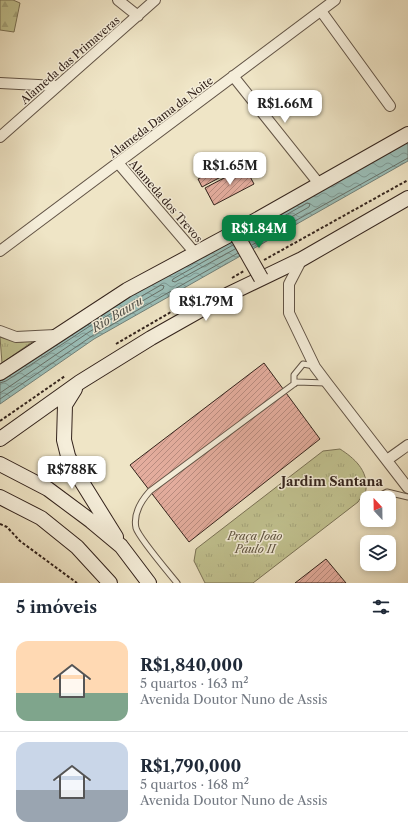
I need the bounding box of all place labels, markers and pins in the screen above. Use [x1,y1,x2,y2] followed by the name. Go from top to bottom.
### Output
[248,90,322,124] pin: R$1.66M
[193,152,267,186] pin: R$1.65M
[222,215,296,249] pin: R$1.84M
[169,288,243,322] pin: R$1.79M
[39,456,105,490] pin: R$788K

